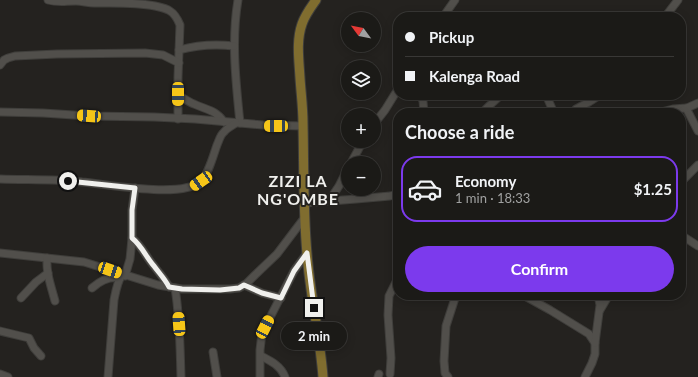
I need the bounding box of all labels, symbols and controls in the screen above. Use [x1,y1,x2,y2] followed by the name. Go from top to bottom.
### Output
[341,12,381,52] north arrow
[341,12,381,196] map controls
[429,28,474,46] text: Pickup
[341,60,381,100] button: layers
[429,67,520,85] text: Kalenga Road
[172,82,184,106] car
[341,108,381,148] button: +
[77,109,101,123] car
[264,120,288,132] car
[405,121,514,143] text: Choose a ride
[341,156,381,196] button: −
[188,169,214,193] car
[257,171,339,208] district label: ZIZI LA NG'OMBE
[407,171,443,207] icon: car
[59,172,77,190] route start
[455,172,516,190] text: Economy
[634,180,672,198] text: $1.25
[455,190,530,206] text: 1 min · 18:33
[405,246,674,292] button: Confirm
[97,260,123,280] car
[305,299,323,317] route end
[172,312,186,336] car
[254,314,276,340] car
[281,322,347,350] callout: 2 min
[298,328,330,344] text: 2 min

